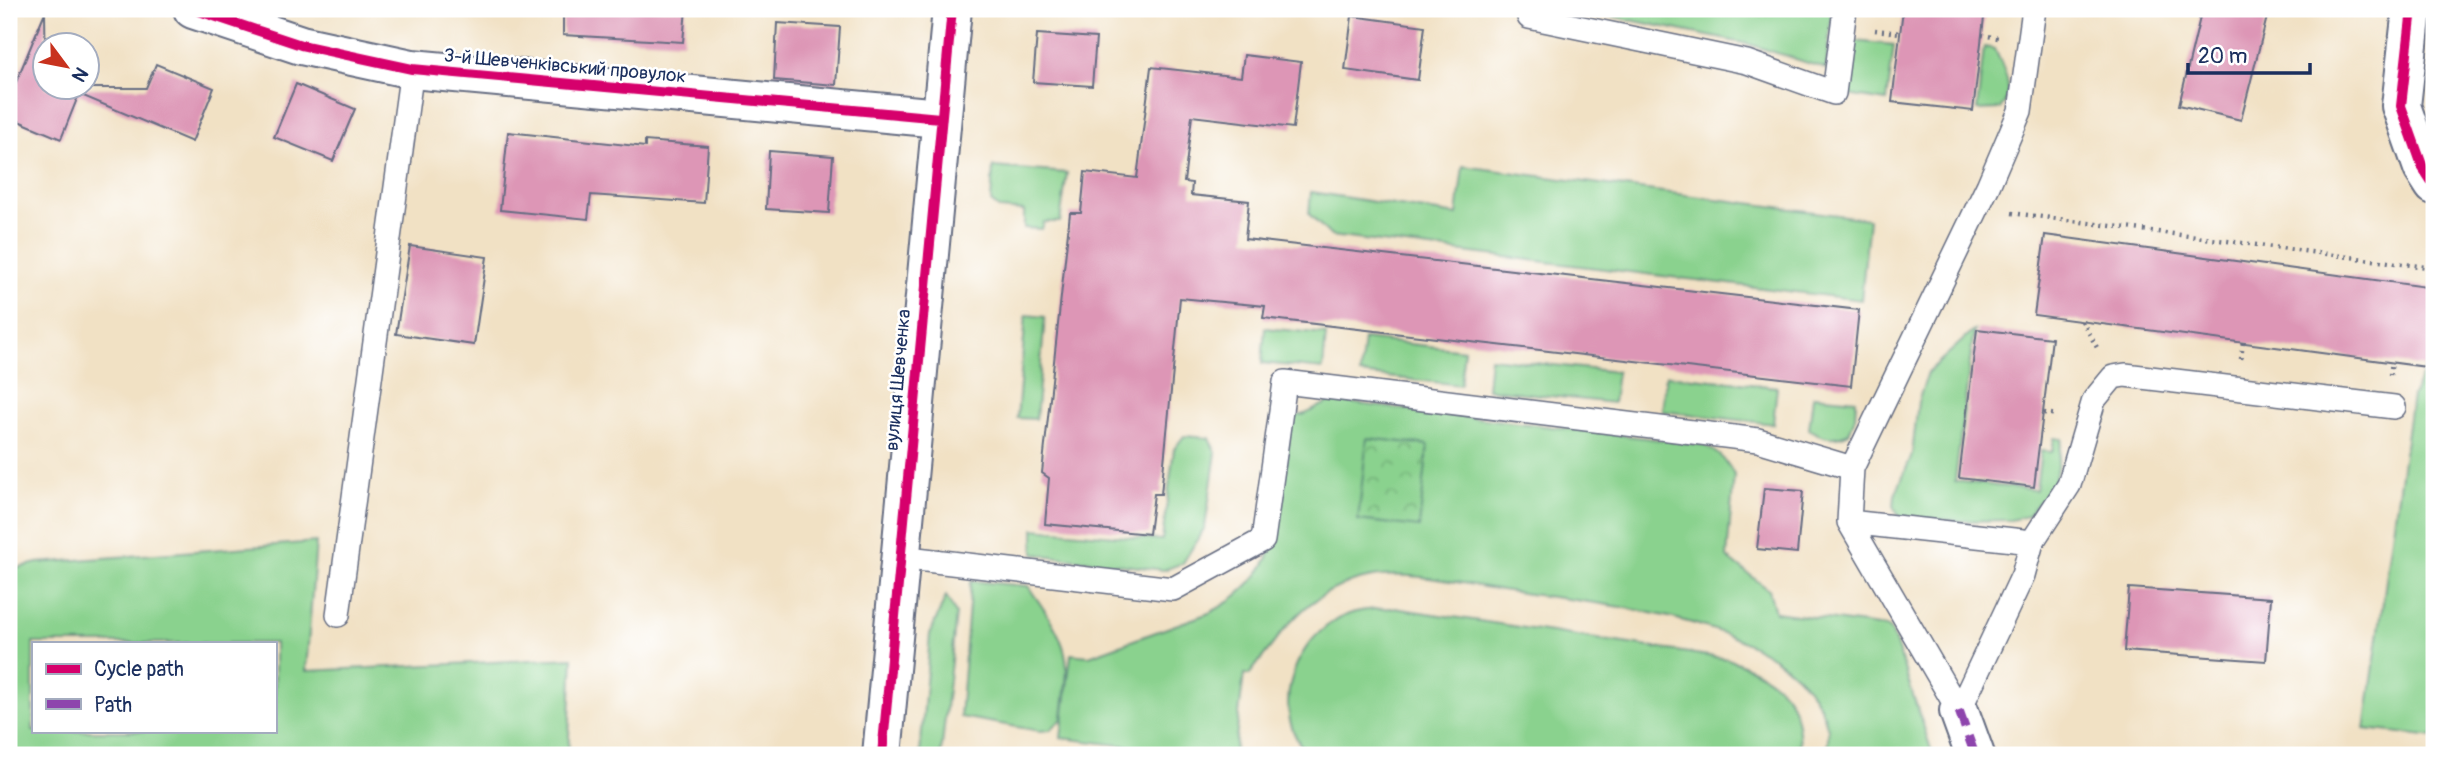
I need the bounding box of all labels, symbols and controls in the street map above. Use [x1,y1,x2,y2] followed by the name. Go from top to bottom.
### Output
[32,32,102,102] north arrow
[2188,32,2310,76] scale bar
[443,43,687,89] street label: 3-й Шевченківський провулок
[2198,43,2247,70] text: 20 m
[66,63,93,86] text: N
[880,308,916,452] street label: вулиця Шевченка
[32,642,276,732] legend
[94,656,184,683] text: Cycle path
[94,692,132,719] text: Path

